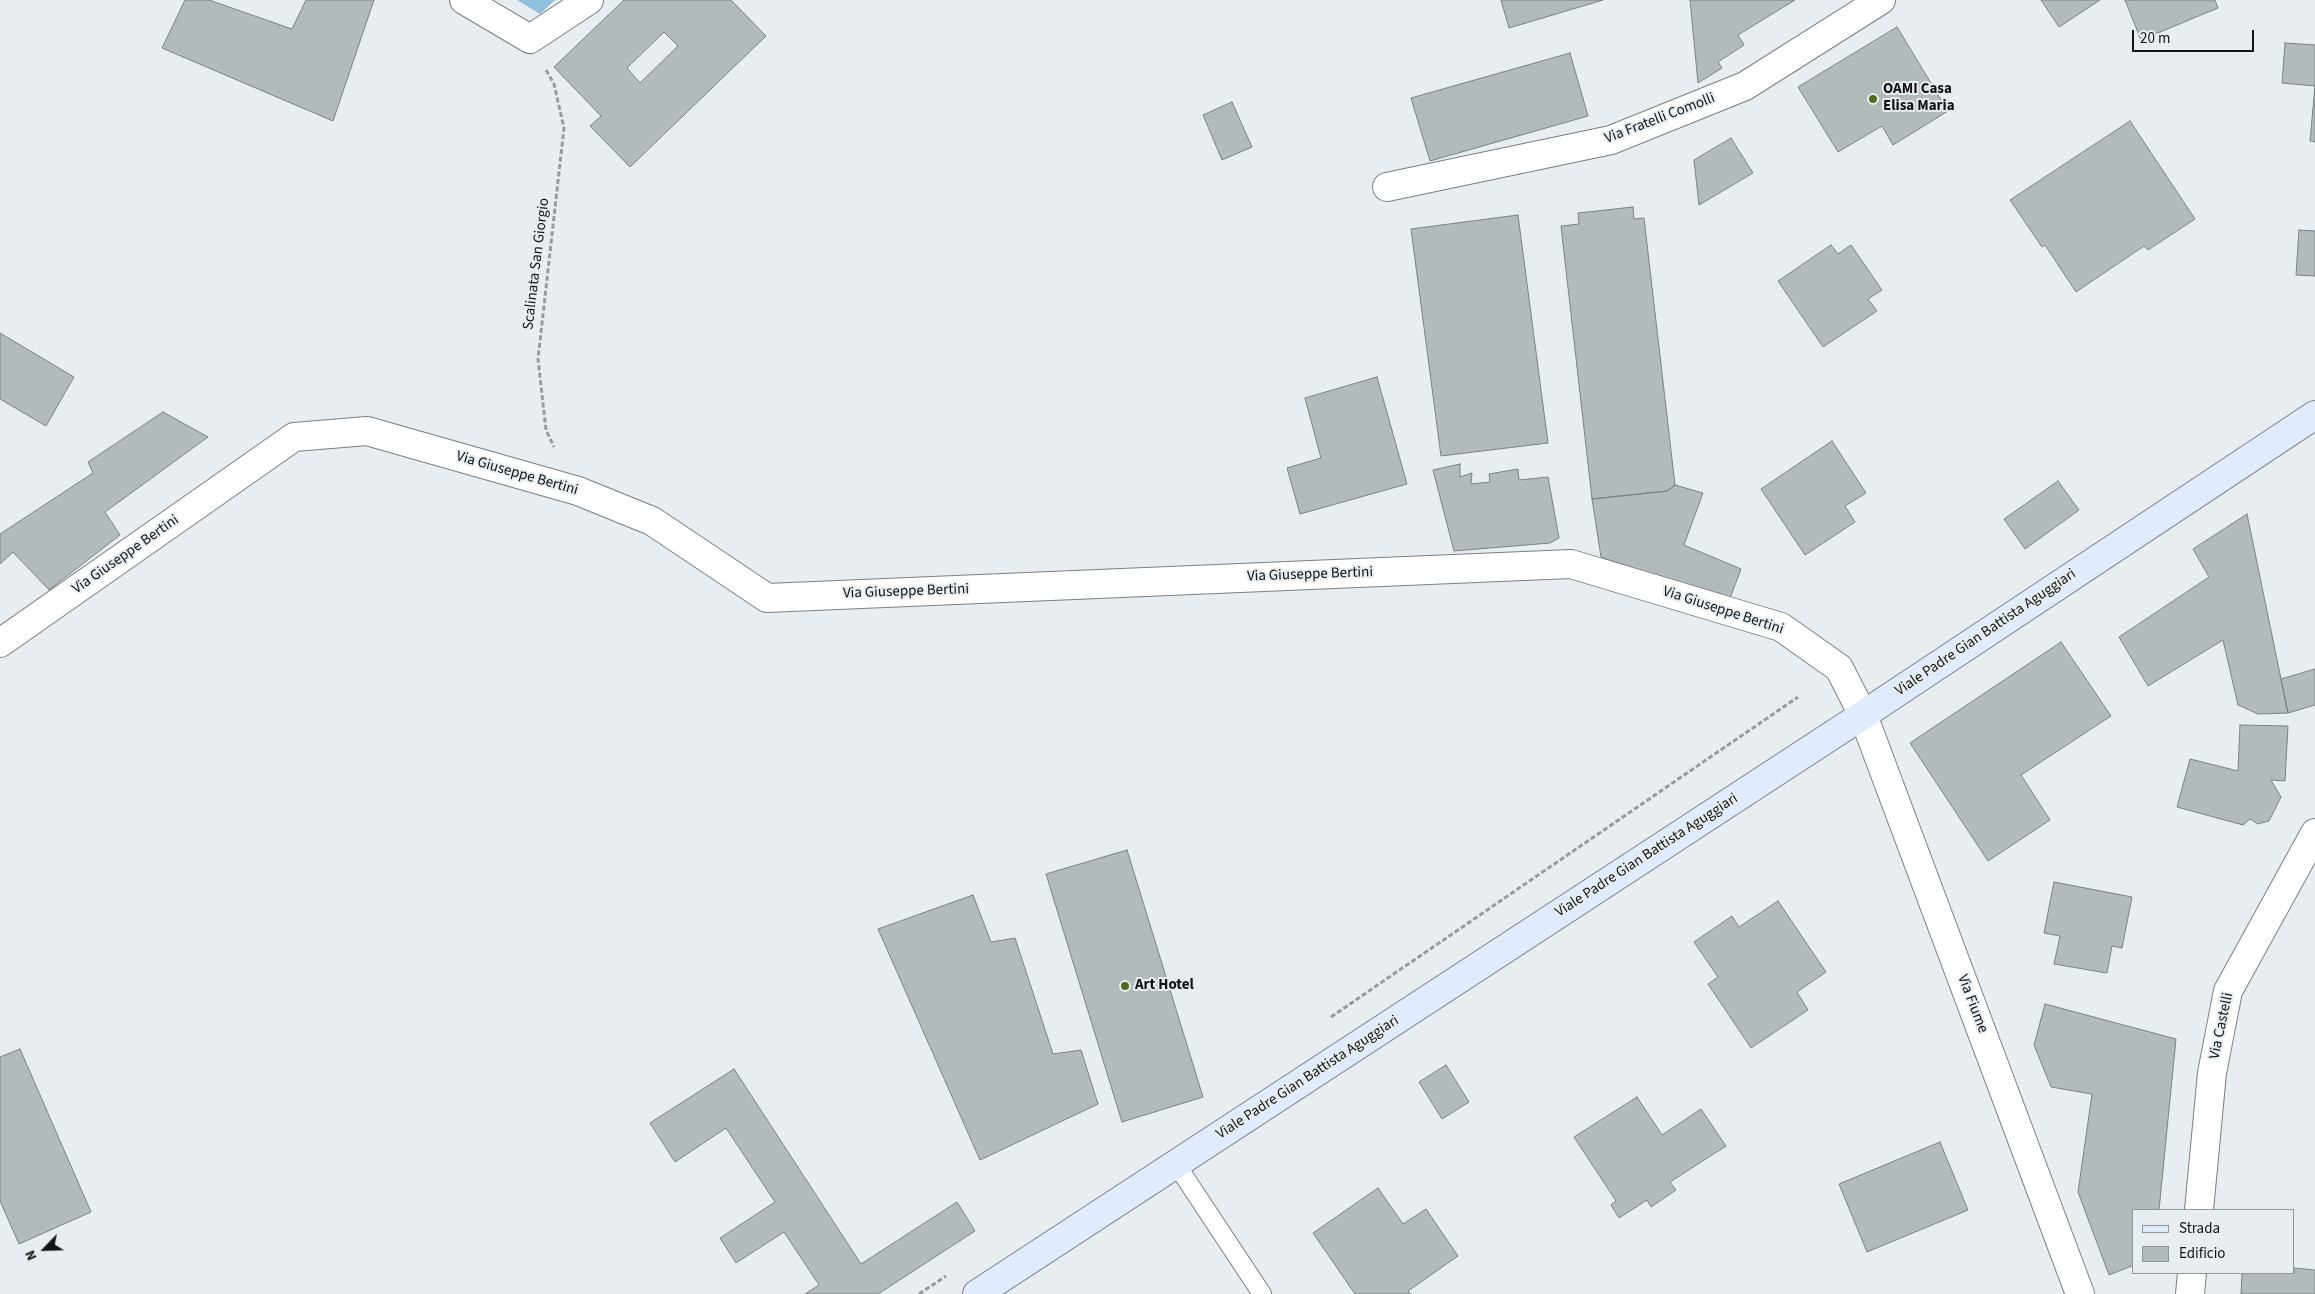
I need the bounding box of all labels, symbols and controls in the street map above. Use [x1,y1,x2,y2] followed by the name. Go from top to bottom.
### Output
[2135,20,2258,52] scale bar
[2140,28,2170,49] text: 20 m
[1883,81,1955,116] place label: OAMI Casa Elisa Maria
[1602,90,1718,148] street label: Via Fratelli Comolli
[1867,93,1879,105] marker: OAMI Casa Elisa Maria
[520,197,554,331] street label: Scalinata San Giorgio
[454,448,580,500] street label: Via Giuseppe Bertini
[69,511,183,599] street label: Via Giuseppe Bertini
[1247,564,1373,586] street label: Via Giuseppe Bertini
[1892,566,2080,700] street label: Viale Padre Gian Battista Aguggiari
[843,581,969,603] street label: Via Giuseppe Bertini
[1660,583,1786,639] street label: Via Giuseppe Bertini
[1552,790,1742,922] street label: Viale Padre Gian Battista Aguggiari
[1953,972,1991,1036] street label: Via Fiume
[1135,977,1194,995] place label: Art Hotel
[1119,980,1131,992] marker: Art Hotel
[2206,991,2238,1061] street label: Via Castelli
[1213,1012,1403,1144] street label: Viale Padre Gian Battista Aguggiari
[2132,1209,2295,1274] legend
[2179,1218,2220,1239] text: Strada
[20,1224,70,1274] north arrow
[2179,1243,2226,1264] text: Edificio
[20,1247,42,1263] text: N

